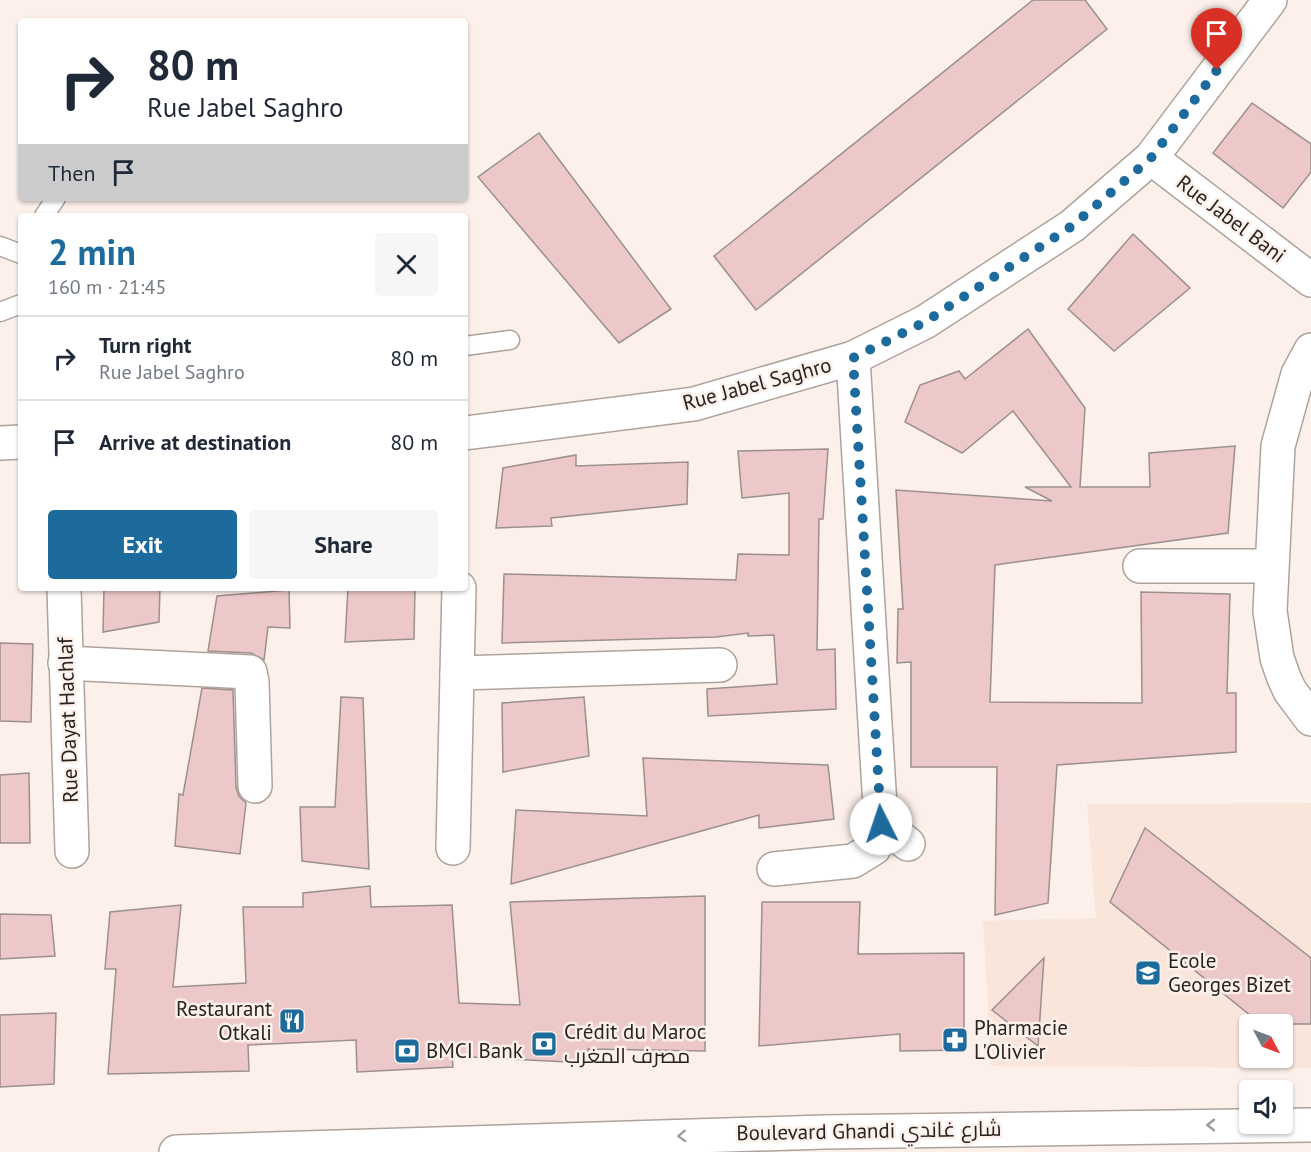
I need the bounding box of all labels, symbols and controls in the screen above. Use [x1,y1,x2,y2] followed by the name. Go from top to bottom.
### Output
[1191,8,1242,70] pin
[1200,17,1233,50] icon: arrive
[147,37,239,92] text: 80 m
[48,42,126,120] icon: right
[147,90,344,124] text: Rue Jabel Saghro
[107,156,140,189] icon: arrive
[48,159,95,187] text: Then
[1171,169,1291,268] street label: Rue Jabel Bani
[48,228,136,275] text: 2 min
[375,233,438,296] button: close
[48,274,166,300] text: 160 m · 21:45
[99,331,191,359] text: Turn right
[48,342,81,375] icon: right
[390,344,438,372] text: 80 m
[680,351,834,416] street label: Rue Jabel Saghro
[99,359,245,385] text: Rue Jabel Saghro
[48,426,81,459] icon: arrive
[99,428,291,456] text: Arrive at destination
[390,428,438,456] text: 80 m
[48,510,237,579] button: Exit
[249,510,438,579] button: Share
[51,635,84,803] street label: Rue Dayat Hachlaf
[849,792,913,856] position arrow
[1168,947,1291,998] place label: Ecole Georges Bizet
[1133,958,1163,988] school or university icon: Ecole Georges Bizet
[176,995,272,1046] place label: Restaurant Otkali
[277,1006,307,1036] restaurant icon: Restaurant Otkali
[974,1014,1068,1065] place label: Pharmacie L'Olivier
[1239,1014,1293,1068] north arrow
[1239,1014,1293,1134] map controls
[564,1018,706,1069] place label: Crédit du Maroc مصرف المغرب
[940,1025,970,1055] pharmacy icon: Pharmacie L'Olivier
[529,1029,559,1059] bank icon: Crédit du Maroc مصرف المغرب
[392,1036,422,1066] bank icon: BMCI Bank
[426,1037,523,1064] place label: BMCI Bank
[1239,1080,1293,1134] button: sound
[736,1115,1002,1149] street label: Boulevard Ghandi شارع غاندي
[1206,1119,1215,1131] one-way arrow
[677,1129,686,1142] one-way arrow

